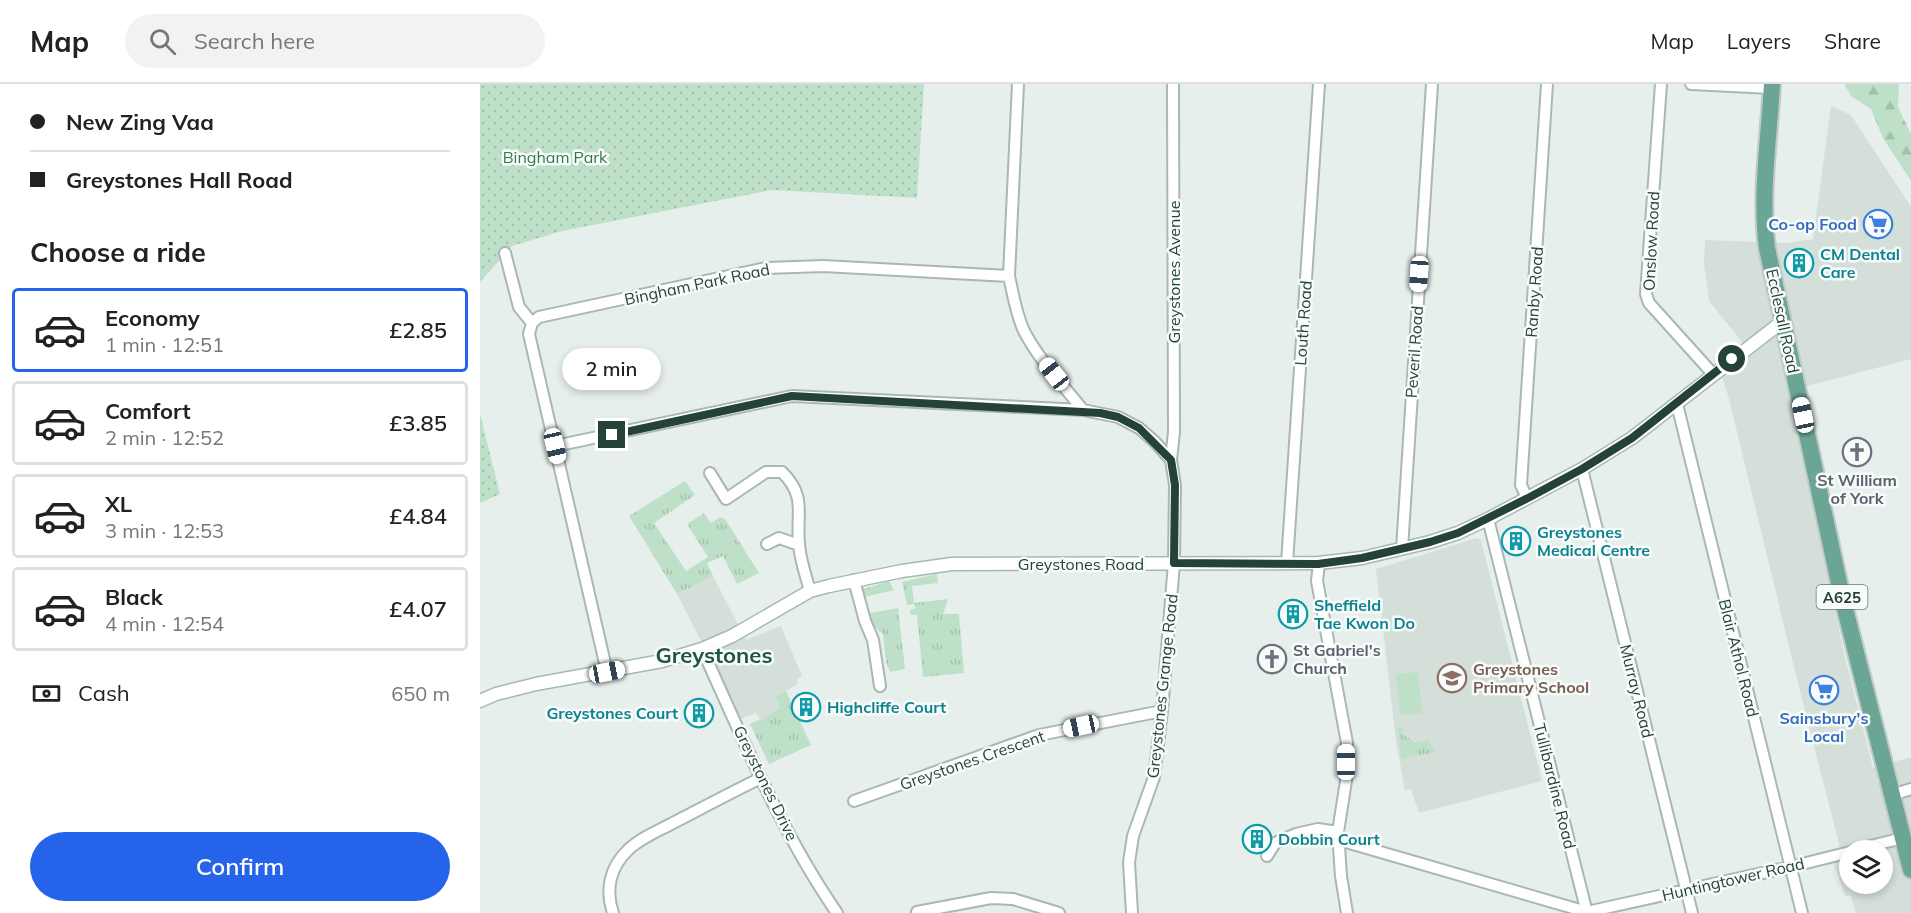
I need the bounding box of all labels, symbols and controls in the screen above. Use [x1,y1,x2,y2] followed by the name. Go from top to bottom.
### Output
[125,14,545,68] search box
[30,24,89,59] text: Map
[146,25,179,58] icon: search
[194,27,315,55] text: Search here
[1651,28,1694,54] text: Map
[1727,28,1791,54] text: Layers
[1824,28,1881,54] text: Share
[66,108,214,136] text: New Zing Vaa
[503,147,608,167] park label: Bingham Park
[66,166,293,194] text: Greystones Hall Road
[1638,191,1664,291] street label: Onslow Road
[1164,201,1184,343] street label: Greystones Avenue
[1862,208,1894,240] supermarket icon: Co-op Food
[1768,214,1857,234] place label: Co-op Food
[30,235,206,269] text: Choose a ride
[1820,244,1900,282] place label: CM Dental Care
[1521,246,1547,338] street label: Ranby Road
[1783,247,1815,279] building icon: CM Dental Care
[1409,255,1429,293] car
[623,259,771,309] street label: Bingham Park Road
[1762,267,1804,375] street label: Ecclesall Road
[1290,280,1316,366] street label: Louth Road
[33,303,87,357] icon: car
[105,304,200,332] text: Economy
[1401,305,1427,399] street label: Peveril Road
[389,316,447,344] text: £2.85
[105,332,224,357] text: 1 min · 12:51
[1718,345,1745,372] route start
[562,348,662,390] callout: 2 min
[1036,354,1072,394] car
[586,356,637,381] text: 2 min
[33,396,87,450] icon: car
[1790,396,1816,434] car
[105,397,191,425] text: Comfort
[389,409,447,437] text: £3.85
[598,421,625,448] route end
[105,425,224,450] text: 2 min · 12:52
[542,426,568,466] car
[1841,436,1873,468] church icon: St William of York
[1817,470,1897,508] place label: St William of York
[33,489,87,543] icon: car
[105,490,132,518] text: XL
[389,502,447,530] text: £4.84
[105,518,224,543] text: 3 min · 12:53
[1537,522,1650,560] place label: Greystones Medical Centre
[1500,525,1532,557] building icon: Greystones Medical Centre
[1018,554,1144,574] street label: Greystones Road
[33,582,87,636] icon: car
[105,583,163,611] text: Black
[1816,585,1868,609] road number: A625
[1142,593,1182,779] street label: Greystones Grange Road
[389,595,447,623] text: £4.07
[1314,595,1415,633] place label: Sheffield Tae Kwon Do
[1715,597,1763,719] street label: Blair Athol Road
[1277,598,1309,630] building icon: Sheffield Tae Kwon Do
[105,611,224,636] text: 4 min · 12:54
[1293,640,1381,678] place label: St Gabriel's Church
[656,641,772,669] district label: Greystones
[1616,642,1658,740] street label: Murray Road
[1256,643,1288,675] church icon: St Gabriel's Church
[1473,659,1589,697] place label: Greystones Primary School
[588,660,626,684] car
[1436,662,1468,694] school or university icon: Greystones Primary School
[1808,674,1840,706] supermarket icon: Sainsbury's Local
[30,677,63,710] icon: cash
[78,679,130,707] text: Cash
[391,681,450,706] text: 650 m
[790,691,822,723] building icon: Highcliffe Court
[683,697,715,729] building icon: Greystones Court
[827,697,946,717] place label: Highcliffe Court
[546,703,678,723] place label: Greystones Court
[1780,708,1868,746] place label: Sainsbury's Local
[1062,713,1100,739] car
[1530,721,1580,851] street label: Tullibardine Road
[729,722,803,844] street label: Greystones Drive
[897,726,1047,794] street label: Greystones Crescent
[1337,744,1355,780] car
[1241,823,1273,855] building icon: Dobbin Court
[1278,829,1380,849] place label: Dobbin Court
[30,832,450,901] button: Confirm
[1839,840,1893,894] map controls
[1839,840,1893,894] button: layers
[1660,853,1806,905] street label: Huntingtower Road

